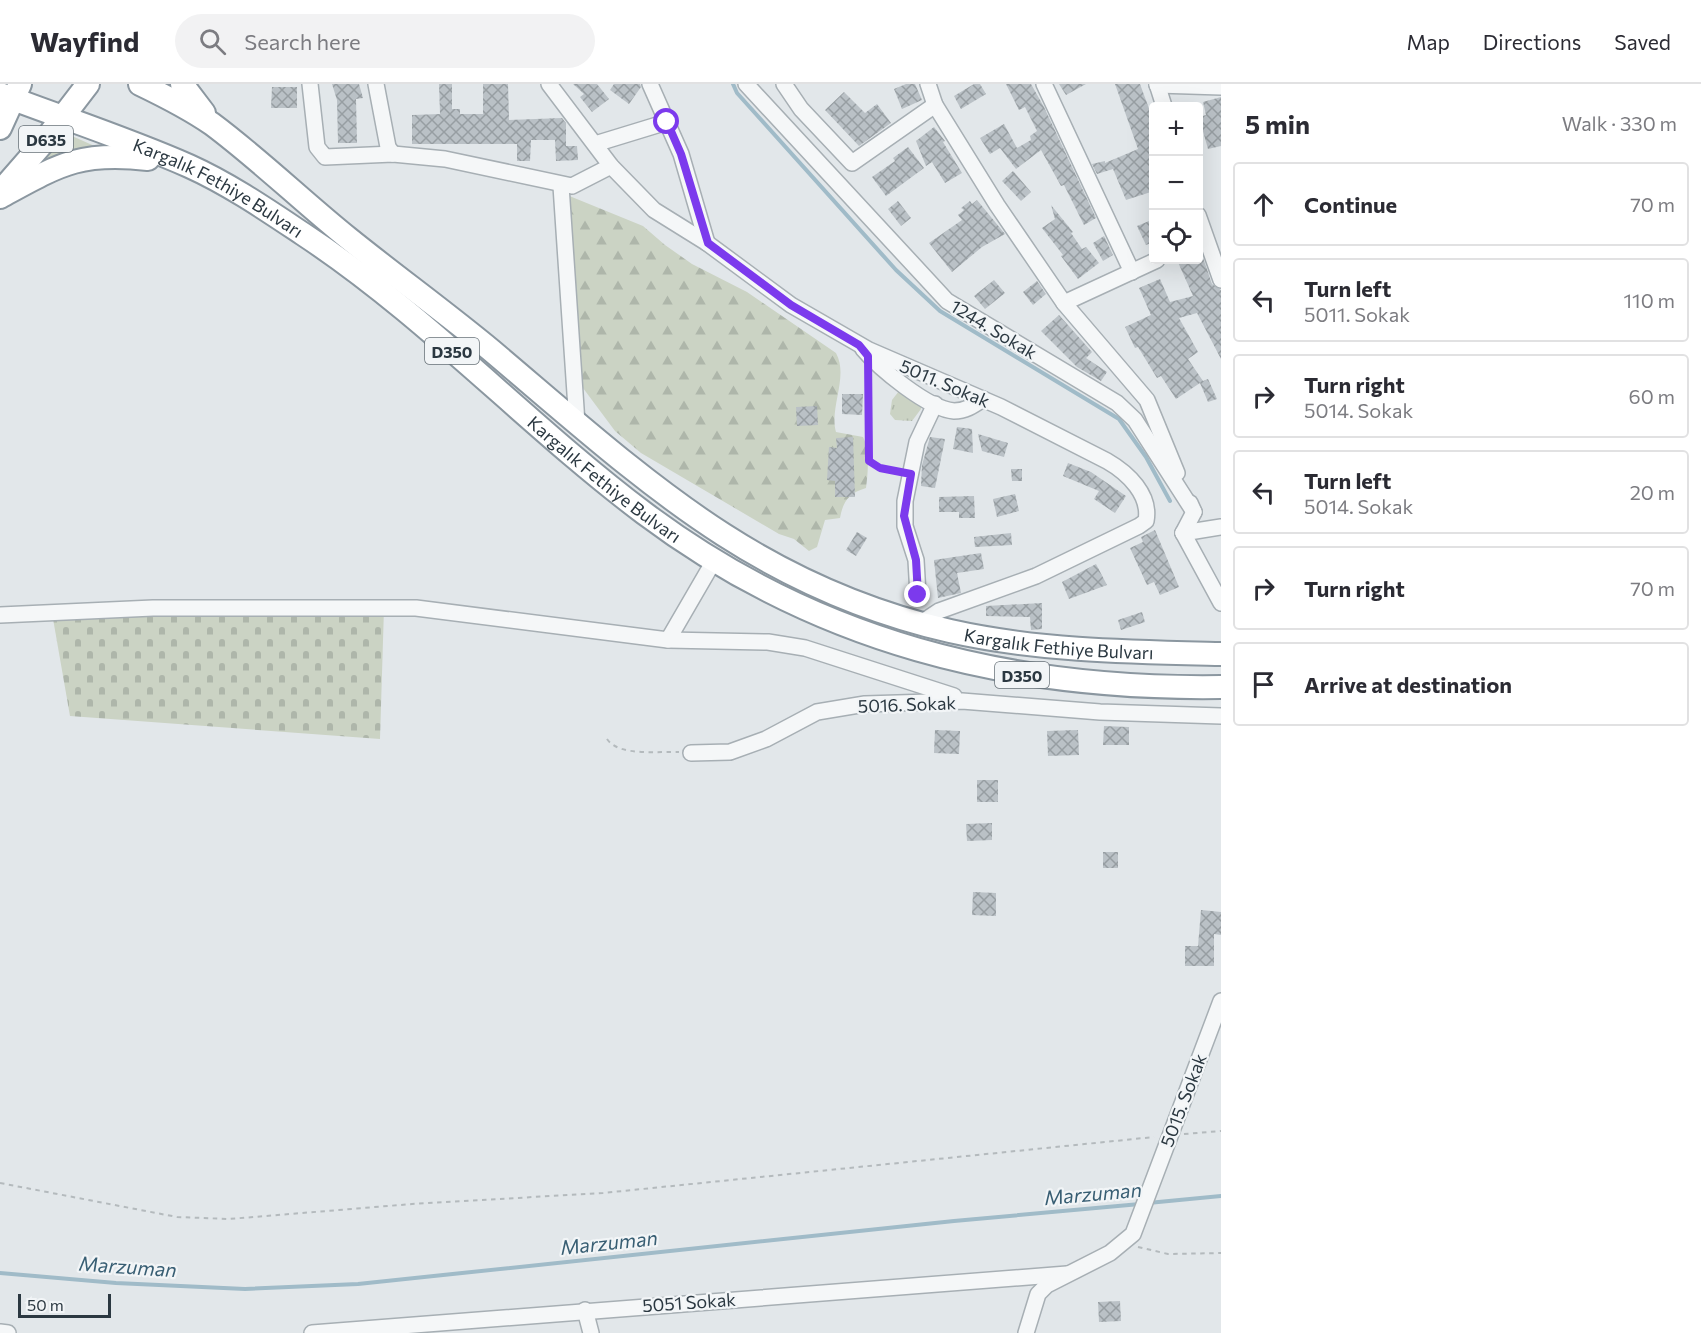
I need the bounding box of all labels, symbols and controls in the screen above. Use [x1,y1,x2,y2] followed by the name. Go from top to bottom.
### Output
[175,14,595,68] search box
[30,24,139,58] text: Wayfind
[196,25,229,58] icon: search
[244,28,361,55] text: Search here
[1407,29,1450,54] text: Map
[1483,29,1581,54] text: Directions
[1614,29,1671,54] text: Saved
[1149,102,1203,264] map controls
[1149,102,1203,156] button: +
[653,108,679,134] route start
[1245,108,1310,139] text: 5 min
[1562,111,1677,135] text: Walk · 330 m
[19,126,73,152] road number: D635
[130,133,308,242] street label: Kargalık Fethiye Bulvarı
[1149,156,1203,210] button: −
[1247,188,1280,221] icon: ahead
[1304,191,1397,218] text: Continue
[1630,192,1675,216] text: 70 m
[1149,210,1203,264] button: locate
[1304,275,1391,302] text: Turn left
[1247,284,1280,317] icon: left
[1624,288,1675,312] text: 110 m
[947,295,1041,363] street label: 1244. Sokak
[1304,302,1410,326] text: 5011. Sokak
[425,338,479,364] road number: D350
[897,354,993,412] street label: 5011. Sokak
[1304,371,1405,398] text: Turn right
[1247,380,1280,413] icon: right
[1629,384,1675,408] text: 60 m
[1304,398,1413,422] text: 5014. Sokak
[523,411,685,547] street label: Kargalık Fethiye Bulvarı
[1304,467,1391,494] text: Turn left
[1247,476,1280,509] icon: left
[1630,480,1675,504] text: 20 m
[1304,494,1413,518] text: 5014. Sokak
[1247,572,1280,605] icon: right
[1304,575,1405,602] text: Turn right
[1630,576,1675,600] text: 70 m
[904,581,930,607] route end
[962,623,1154,663] street label: Kargalık Fethiye Bulvarı
[995,662,1049,688] road number: D350
[1247,668,1280,701] icon: arrive
[1304,671,1512,698] text: Arrive at destination
[857,691,957,717] street label: 5016. Sokak
[1155,1050,1211,1150] street label: 5015. Sokak
[1043,1177,1143,1209] water label: Marzuman
[559,1225,659,1259] water label: Marzuman
[78,1251,178,1281] water label: Marzuman
[641,1288,737,1316] street label: 5051 Sokak
[18,1291,111,1318] scale bar
[27,1295,64,1314] text: 50 m

